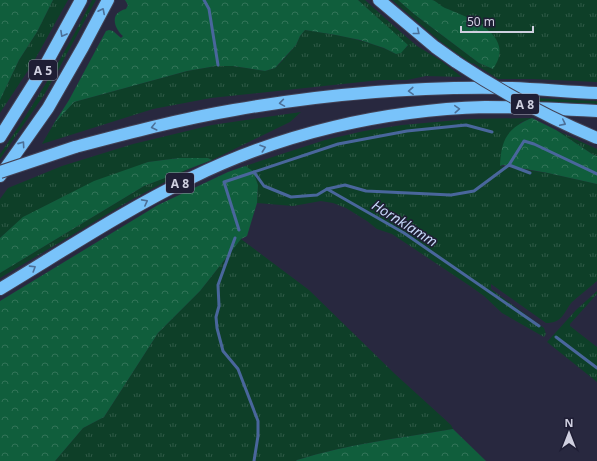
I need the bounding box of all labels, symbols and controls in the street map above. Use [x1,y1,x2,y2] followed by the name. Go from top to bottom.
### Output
[97,8,105,16] one-way arrow
[461,8,533,34] scale bar
[467,13,495,30] text: 50 m
[413,28,420,35] one-way arrow
[60,30,68,38] one-way arrow
[29,60,57,80] road number: A 5
[408,86,414,95] one-way arrow
[511,94,539,114] road number: A 8
[279,98,285,107] one-way arrow
[454,105,460,114] one-way arrow
[559,118,566,126] one-way arrow
[151,122,158,130] one-way arrow
[17,141,25,148] one-way arrow
[259,144,266,152] one-way arrow
[166,173,194,193] road number: A 8
[369,195,441,251] water label: Hornklamm
[141,199,148,206] one-way arrow
[29,266,36,273] one-way arrow
[549,413,589,453] north arrow
[565,415,573,430] text: N

